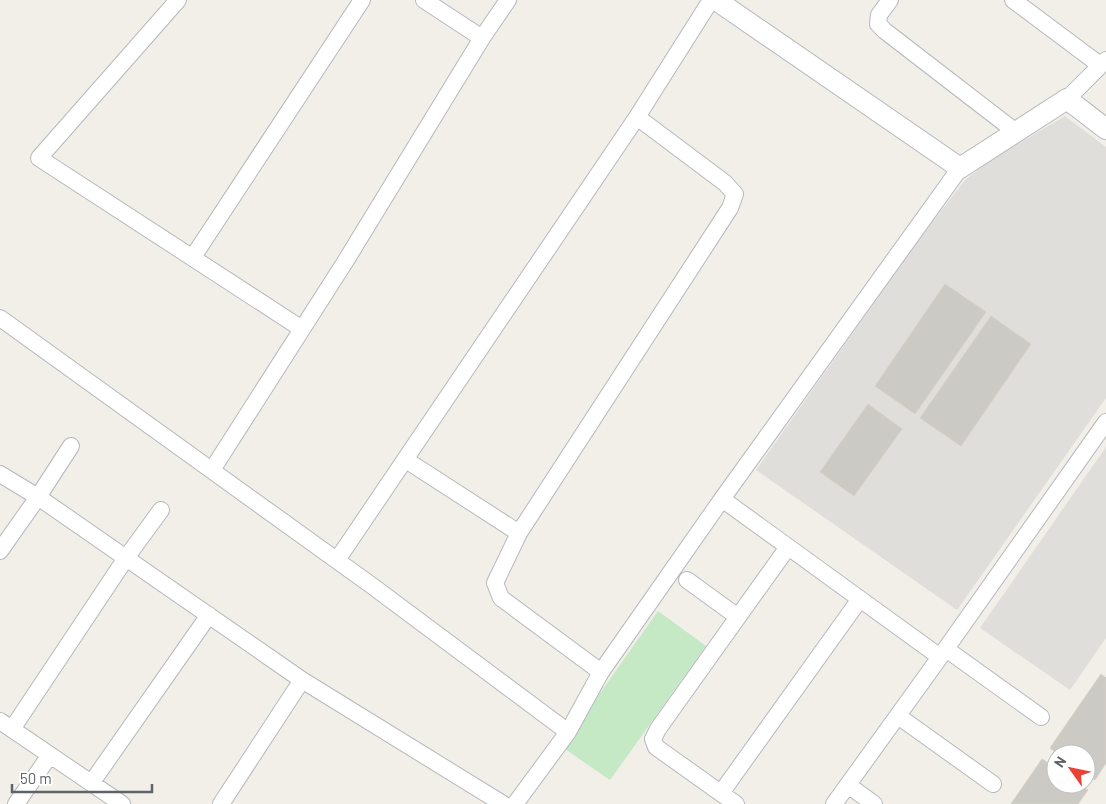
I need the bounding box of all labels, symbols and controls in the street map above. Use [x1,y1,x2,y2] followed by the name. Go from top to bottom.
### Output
[1046,744,1096,794] north arrow
[1050,753,1069,770] text: N
[12,762,152,794] scale bar
[20,769,52,787] text: 50 m

